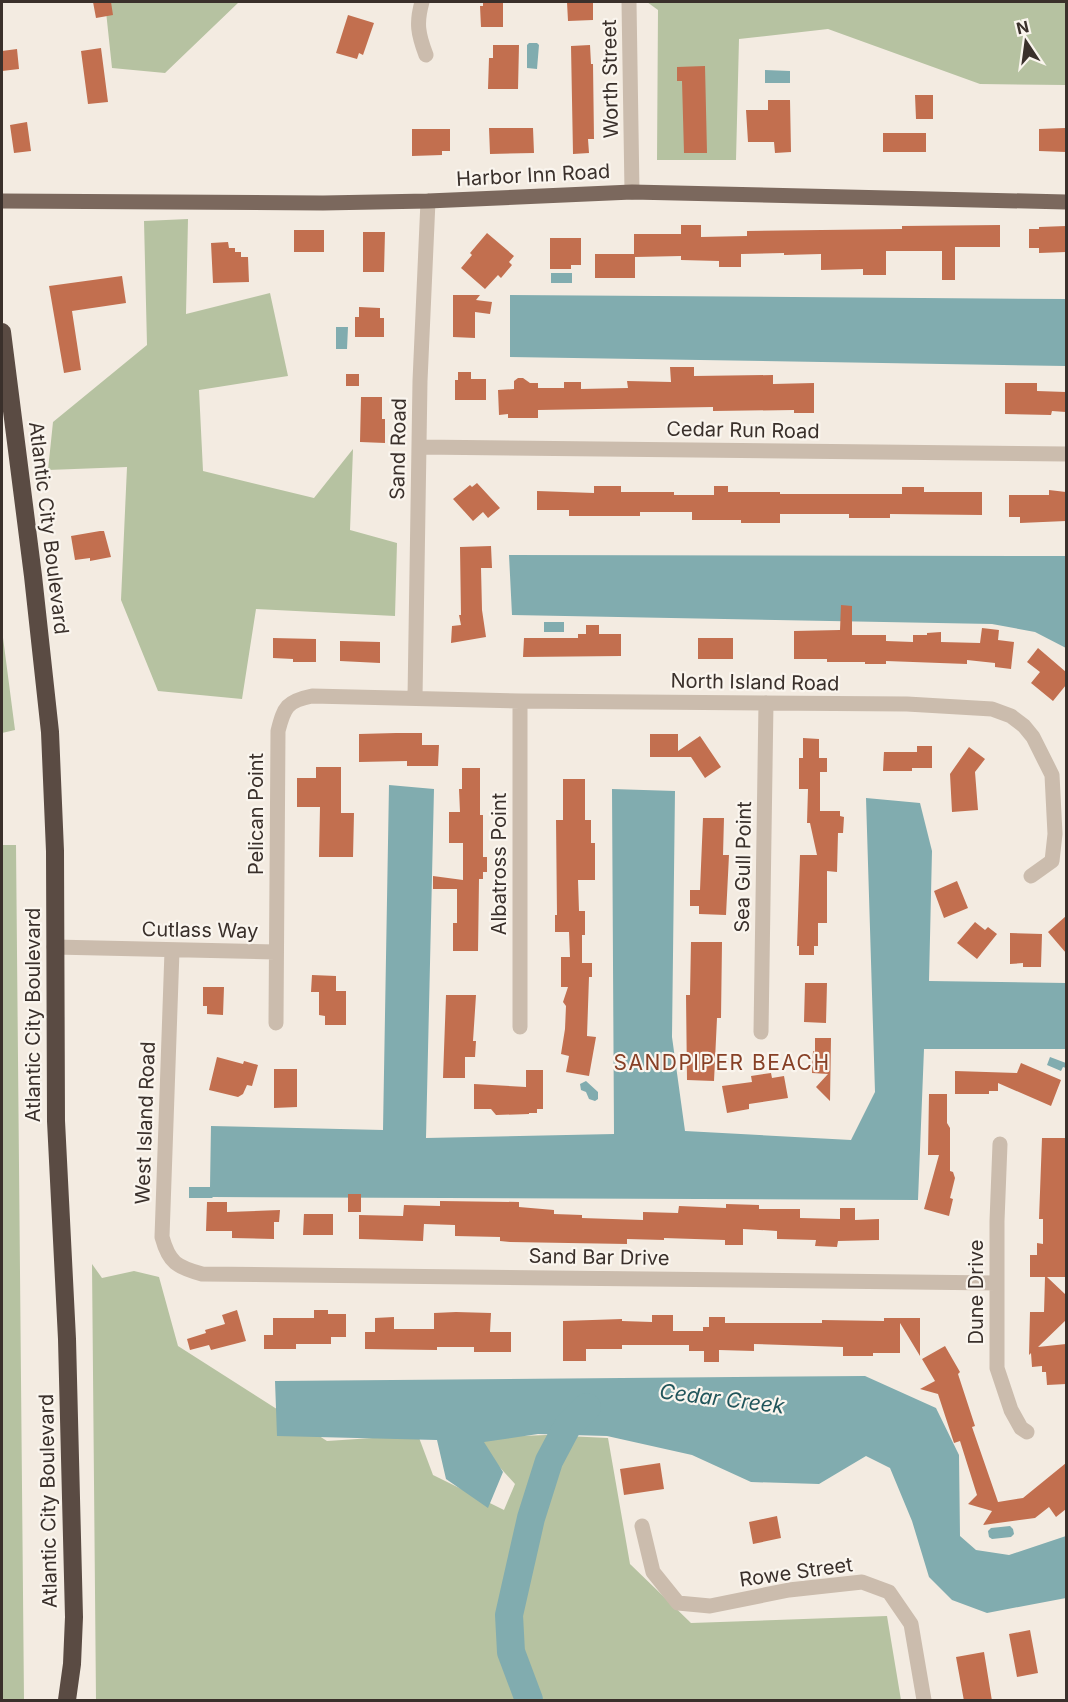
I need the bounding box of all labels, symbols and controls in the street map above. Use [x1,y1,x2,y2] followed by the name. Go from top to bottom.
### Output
[996,12,1056,72] north arrow
[1014,16,1031,39] text: N
[597,19,623,139] street label: Worth Street
[455,159,611,191] street label: Harbor Inn Road
[385,398,411,500] street label: Sand Road
[666,417,820,443] street label: Cedar Run Road
[24,420,74,636] street label: Atlantic City Boulevard
[670,669,840,695] street label: North Island Road
[244,752,268,875] street label: Pelican Point
[487,792,511,935] street label: Albatross Point
[730,801,756,933] street label: Sea Gull Point
[21,908,45,1122] street label: Atlantic City Boulevard
[141,917,259,943] street label: Cutlass Way
[130,1041,160,1205] street label: West Island Road
[613,1050,831,1075] district label: SANDPIPER BEACH
[964,1240,988,1345] street label: Dune Drive
[528,1244,670,1270] street label: Sand Bar Drive
[658,1378,786,1419] water label: Cedar Creek
[34,1394,62,1608] street label: Atlantic City Boulevard
[738,1552,855,1592] street label: Rowe Street

